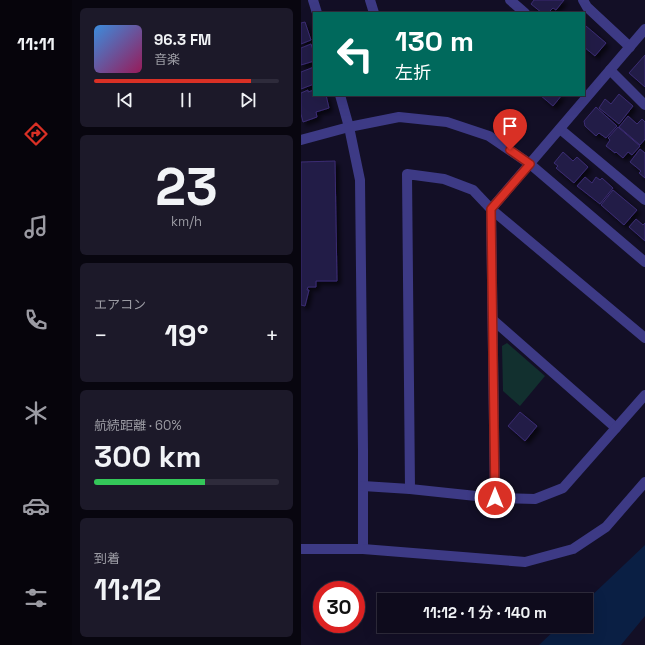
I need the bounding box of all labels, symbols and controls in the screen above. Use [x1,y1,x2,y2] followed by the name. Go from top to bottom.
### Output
[395,23,474,59] text: 130 m
[329,28,381,80] icon: left
[154,30,211,49] text: 96.3 FM
[17,32,55,55] text: 11:11
[154,51,180,68] text: 音楽
[395,61,431,84] text: 左折
[114,89,136,111] icon: previous
[175,89,197,111] icon: pause
[237,89,259,111] icon: next
[493,109,527,150] pin
[499,115,521,137] icon: arrive
[22,120,50,148] icon: directions
[155,154,218,220] text: 23
[22,213,50,241] icon: music
[171,213,202,230] text: km/h
[94,296,146,313] text: エアコン
[22,306,50,334] icon: phone
[165,316,208,355] text: 19°
[94,321,108,349] text: −
[265,321,279,349] text: +
[22,399,50,427] icon: climate
[94,417,181,434] text: 航続距離 · 60%
[94,437,201,476] text: 300 km
[474,477,516,519] position arrow
[22,492,50,520] icon: car
[94,550,120,567] text: 到着
[94,570,161,609] text: 11:12
[313,581,365,633] speed limit sign: 30
[22,584,50,612] icon: filters
[423,603,547,622] text: 11:12 · 1 分 · 140 m

